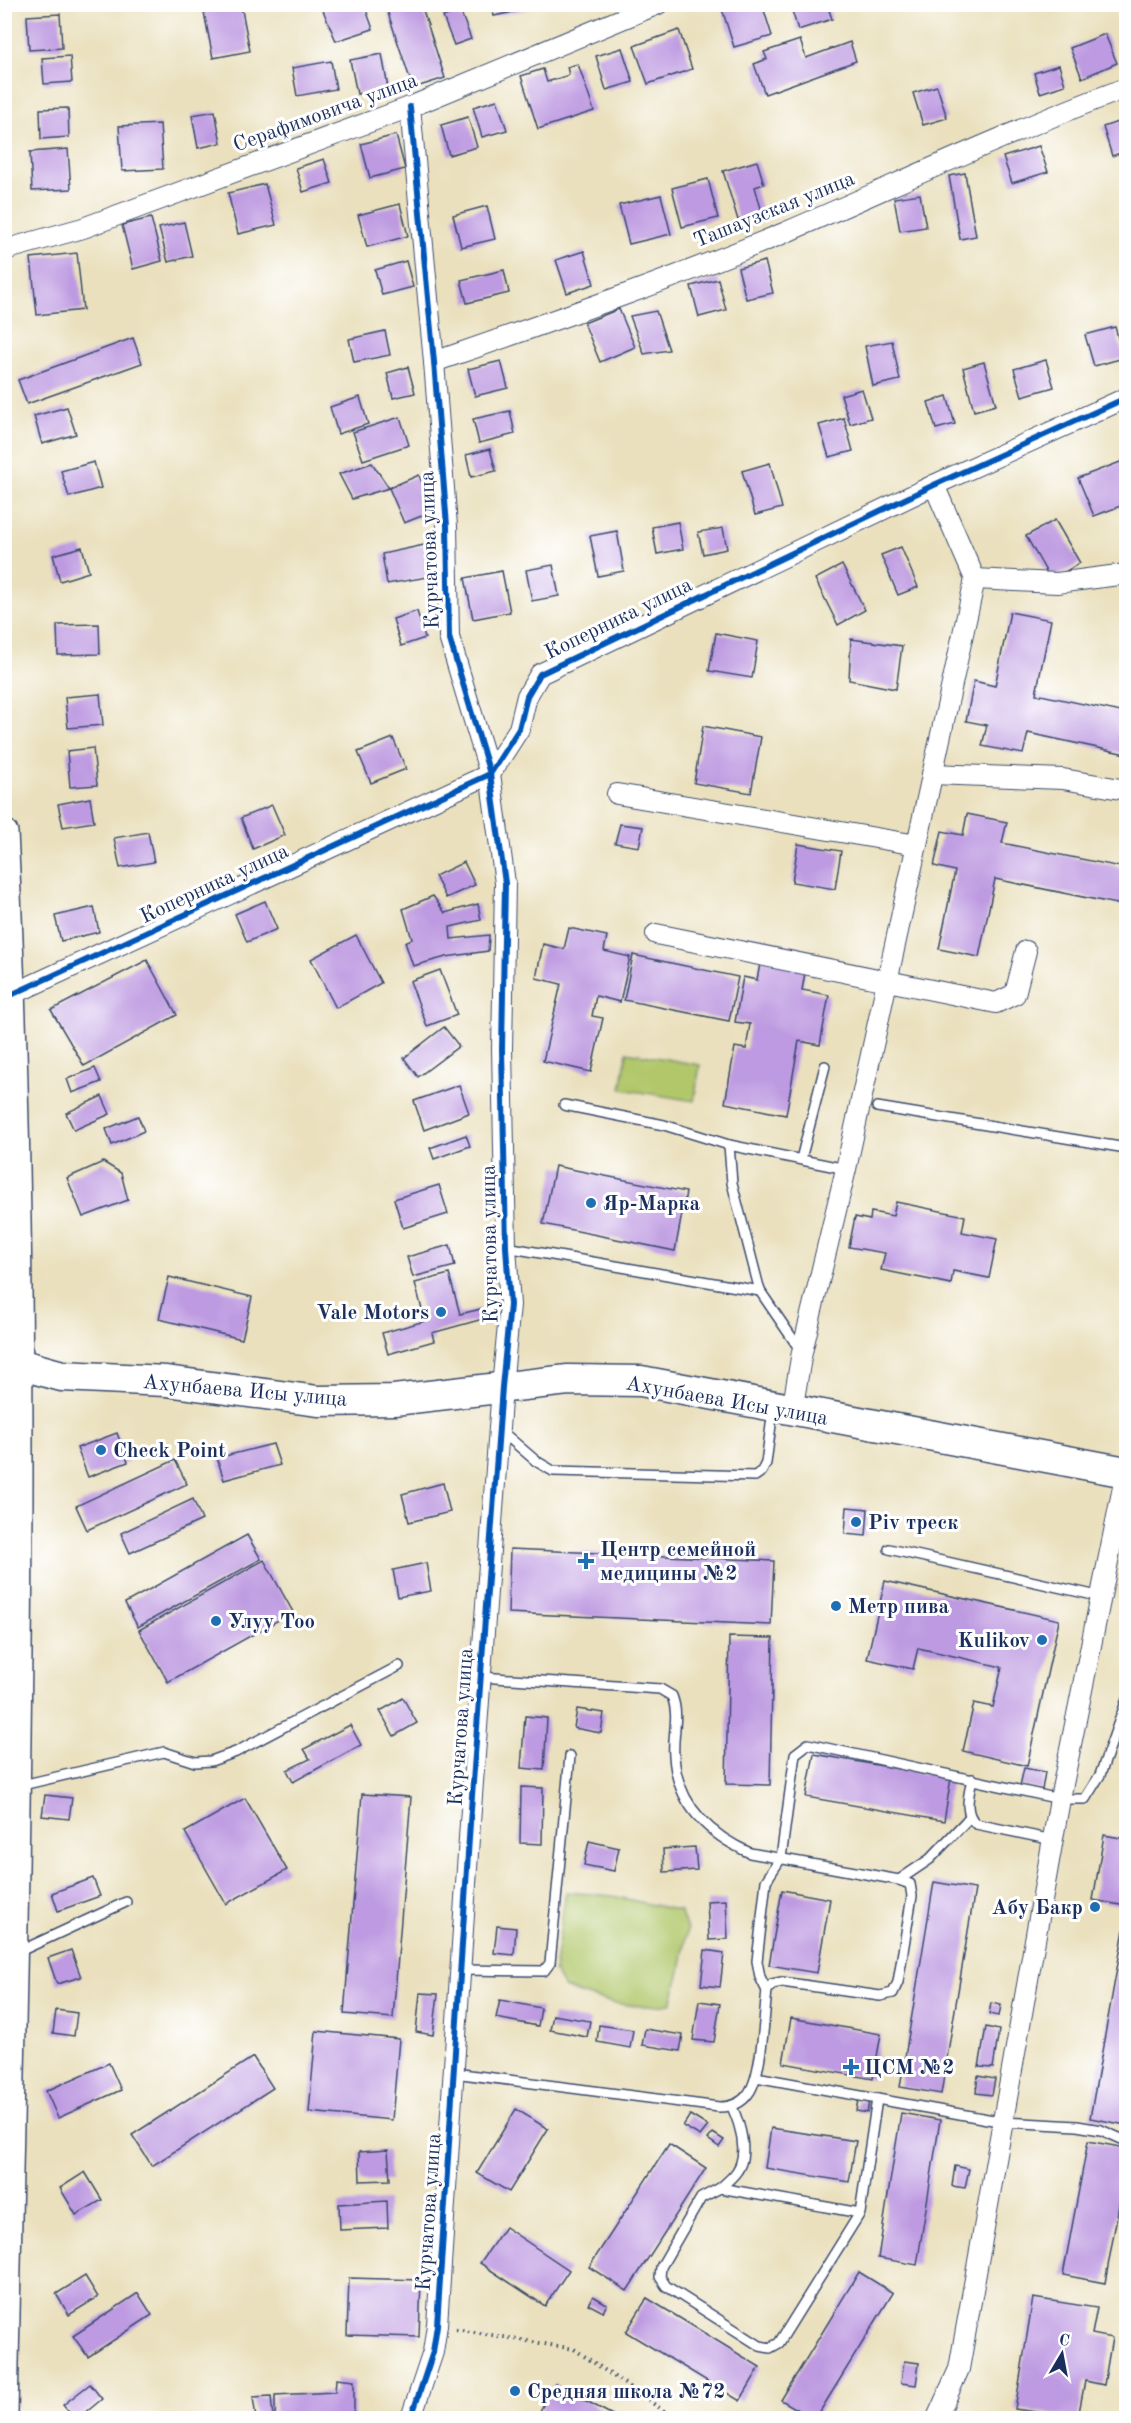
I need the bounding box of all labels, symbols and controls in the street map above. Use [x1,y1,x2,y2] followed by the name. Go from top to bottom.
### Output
[230,70,421,157] street label: Серафимовича улица
[691,169,858,252] street label: Ташаузская улица
[417,470,444,630] street label: Курчатова улица
[542,575,696,664] street label: Коперника улица
[137,841,292,928] street label: Коперника улица
[479,1165,502,1323] street label: Курчатова улица
[603,1194,700,1215] place label: Яр-Марка
[584,1196,598,1210] marker: Яр-Марка
[316,1303,429,1324] place label: Vale Motors
[434,1305,448,1319] marker: Vale Motors
[142,1372,348,1411] street label: Ахунбаева Исы улица
[624,1373,830,1430] street label: Ахунбаева Исы улица
[113,1441,226,1462] place label: Check Point
[94,1443,108,1457] marker: Check Point
[868,1513,958,1534] place label: Piv треск
[849,1515,863,1529] marker: Piv треск
[600,1540,756,1585] place label: Центр семейной медицины №2
[577,1552,595,1570] marker: Центр семейной медицины №2
[848,1597,949,1618] place label: Метр пива
[829,1599,843,1613] marker: Метр пива
[228,1612,315,1633] place label: Улуу Тоо
[209,1614,223,1628] marker: Улуу Тоо
[957,1631,1030,1652] place label: Kulikov
[1035,1633,1049,1647] marker: Kulikov
[445,1647,478,1807] street label: Курчатова улица
[992,1898,1083,1919] place label: Абу Бакр
[1088,1900,1102,1914] marker: Абу Бакр
[842,2058,860,2076] marker: ЦСМ №2
[864,2058,954,2079] place label: ЦСМ №2
[413,2132,446,2292] street label: Курчатова улица
[1032,2324,1092,2384] north arrow
[1058,2332,1071,2350] text: С
[527,2382,725,2403] place label: Средняя школа №72
[508,2384,522,2398] marker: Средняя школа №72

